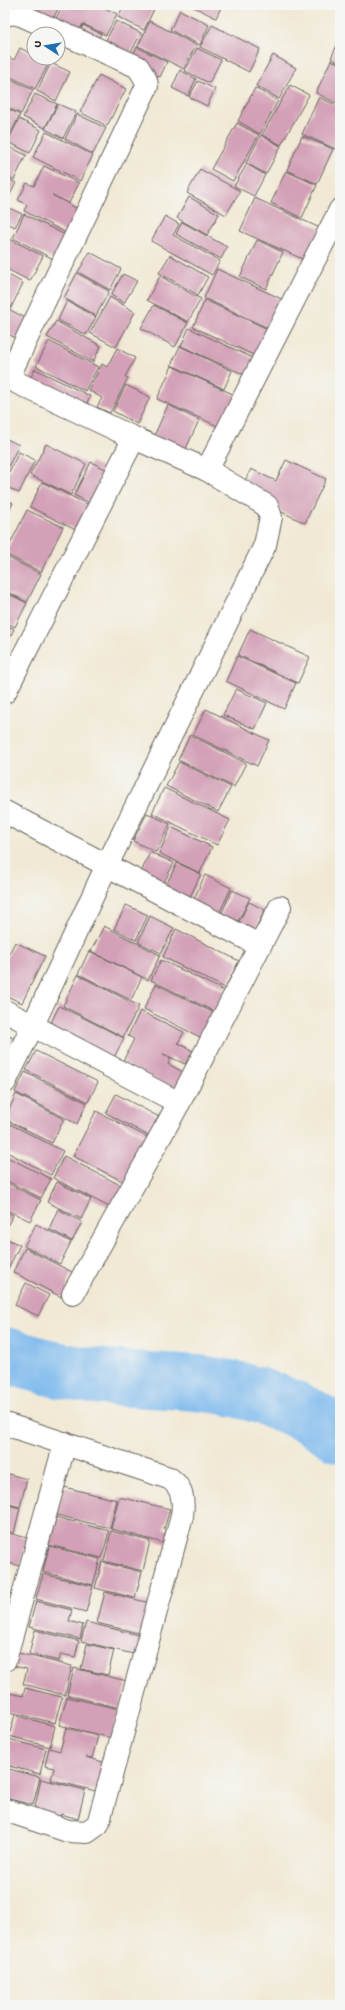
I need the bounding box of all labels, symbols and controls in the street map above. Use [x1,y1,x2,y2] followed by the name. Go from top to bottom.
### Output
[26,26,66,66] north arrow
[32,39,45,49] text: U

